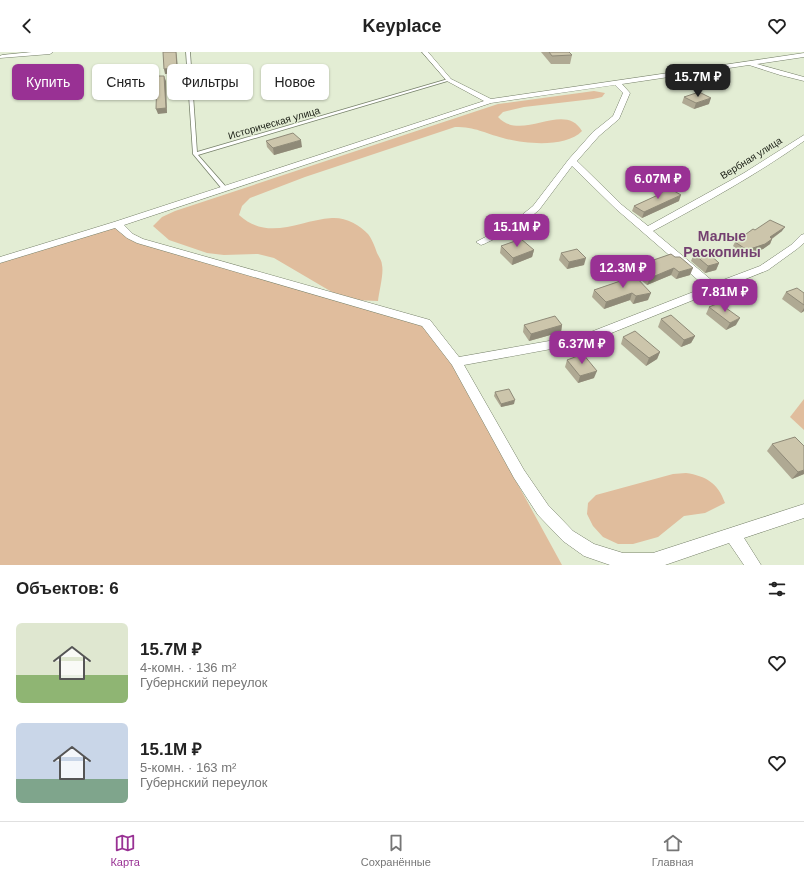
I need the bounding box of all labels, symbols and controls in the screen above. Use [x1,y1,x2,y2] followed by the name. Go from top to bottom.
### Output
[16,15,38,37] icon: back
[766,15,788,37] icon: heart
[362,16,442,36] text: Keyplace
[12,64,84,100] chip: Купить
[92,64,159,100] chip: Снять
[167,64,253,100] chip: Фильтры
[261,64,329,100] chip: Новое
[661,64,735,98] pin: 15.7M ₽
[674,69,722,84] text: 15.7M ₽
[227,105,322,141] street label: Историческая улица
[718,134,784,181] street label: Вербная улица
[621,166,695,200] pin: 6.07M ₽
[634,171,682,186] text: 6.07M ₽
[480,214,554,248] pin: 15.1M ₽
[493,219,541,234] text: 15.1M ₽
[683,228,761,260] district label: Малые Раскопины
[586,255,660,289] pin: 12.3M ₽
[599,260,647,275] text: 12.3M ₽
[688,279,762,313] pin: 7.81M ₽
[701,284,749,299] text: 7.81M ₽
[545,331,619,365] pin: 6.37M ₽
[558,336,606,351] text: 6.37M ₽
[766,578,788,600] icon: filters
[16,579,119,598] text: Объектов: 6
[48,639,96,687] icon: home
[140,640,202,659] text: 15.7M ₽
[766,652,788,674] icon: heart
[140,660,236,675] text: 4-комн. · 136 m²
[140,675,268,690] text: Губернский переулок
[48,739,96,787] icon: home
[140,740,202,759] text: 15.1M ₽
[766,752,788,774] icon: heart
[140,760,236,775] text: 5-комн. · 163 m²
[140,775,268,790] text: Губернский переулок
[110,832,140,868] tab: Карта
[361,832,431,868] tab: Сохранённые
[652,832,694,868] tab: Главная

